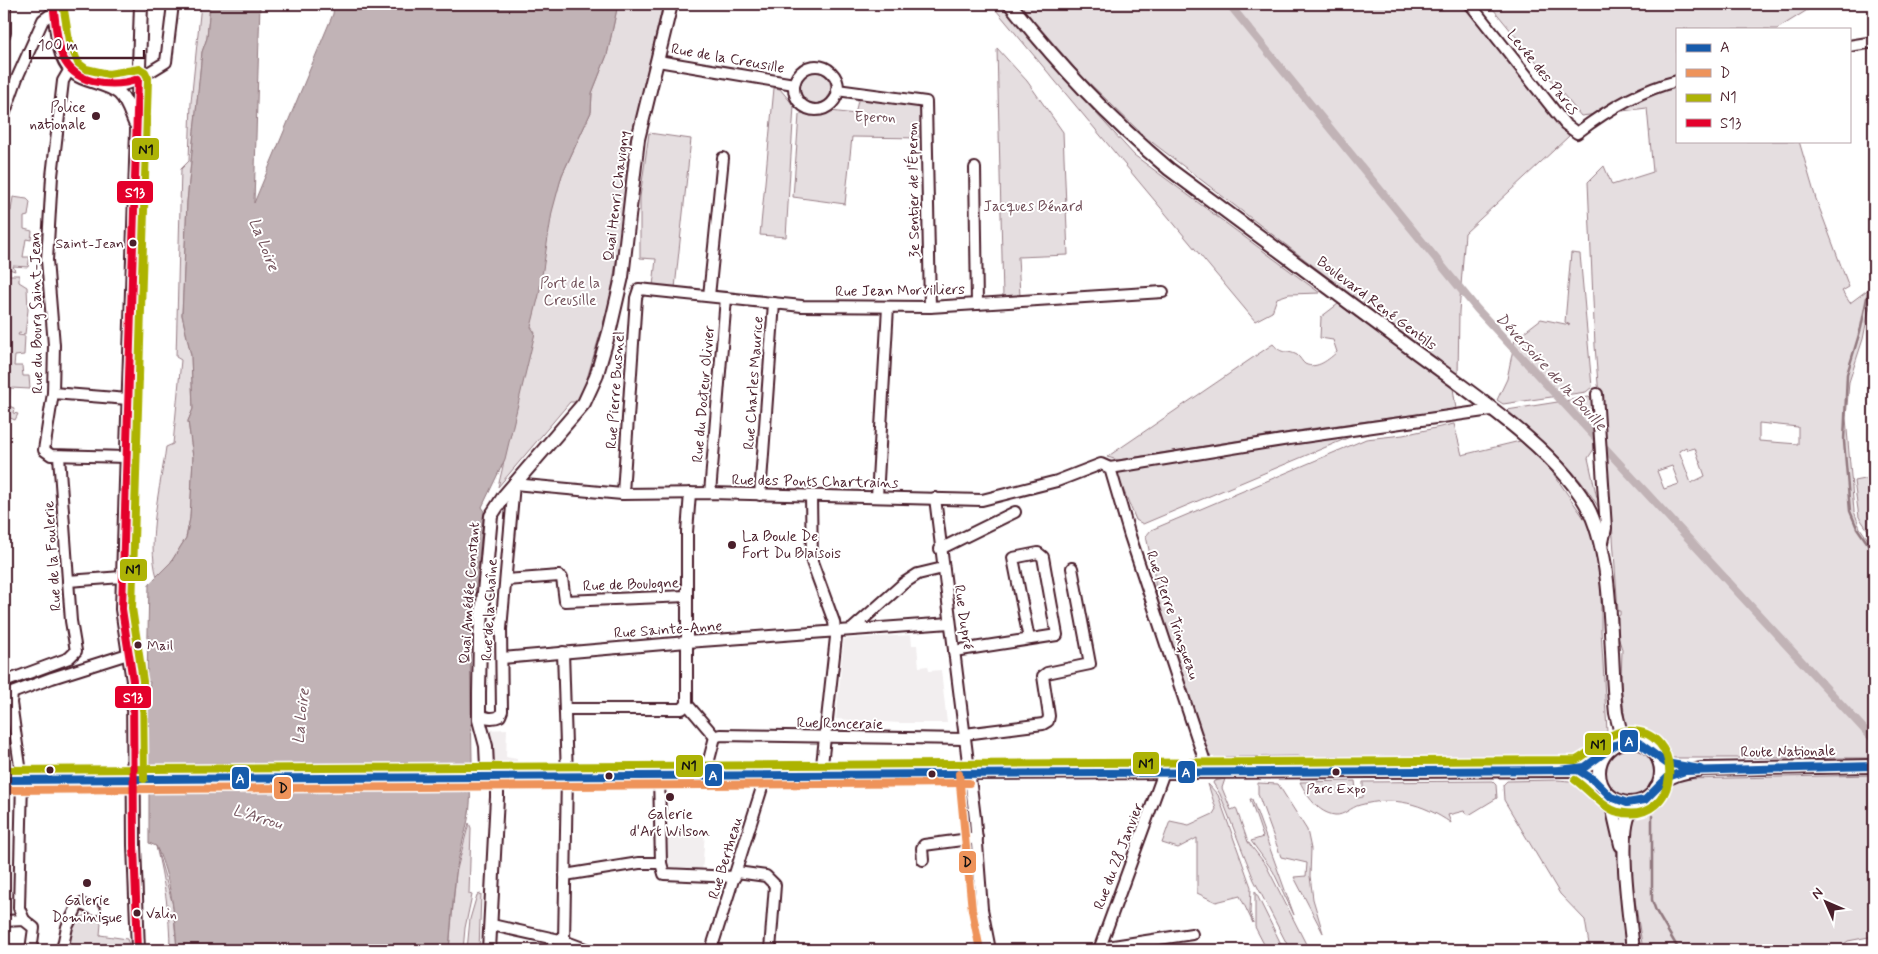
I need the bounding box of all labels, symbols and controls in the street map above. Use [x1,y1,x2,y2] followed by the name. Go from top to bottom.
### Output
[1502,26,1583,120] street label: Levée des Parcs
[30,28,144,60] scale bar
[1676,28,1850,142] legend
[38,36,78,56] text: 100 m
[1720,38,1730,58] text: A
[669,39,786,79] street label: Rue de la Creusille
[1720,64,1730,84] text: D
[1720,88,1737,108] text: N1
[30,98,86,135] place label: Police nationale
[854,108,896,128] park label: Eperon
[90,110,102,122] marker: Police nationale
[1720,114,1741,134] text: S13
[902,122,925,258] street label: 3e Sentier de l'Éperon
[599,130,635,262] street label: Quai Henri Chavigny
[131,137,160,161] line badge: N1
[138,141,154,159] text: N1
[116,180,154,204] line badge: S13
[125,184,145,202] text: S13
[983,197,1083,217] park label: Jacques Bénard
[243,215,284,275] water label: La Loire
[26,232,48,394] street label: Rue du Bourg Saint-Jean
[55,235,124,253] place label: Saint-Jean
[128,238,138,248] marker: Saint-Jean
[1312,252,1441,356] street label: Boulevard René Gentils
[540,274,600,311] park label: Port de la Creusille
[835,280,965,302] street label: Rue Jean Morvilliers
[1491,308,1612,436] water label: Déversoire de la Bouille
[739,315,769,451] street label: Rue Charles Maurice
[688,324,720,463] street label: Rue du Docteur Olivier
[602,330,630,450] street label: Rue Pierre Busnel
[731,471,899,493] street label: Rue des Ponts Chartrains
[39,500,67,612] street label: Rue de la Foulerie
[455,521,485,665] street label: Quai Amédée Constant
[742,527,841,564] place label: La Boule De Fort Du Blaisois
[726,539,738,551] marker: La Boule De Fort Du Blaisois
[1141,548,1204,683] street label: Rue Pierre Trinqueau
[119,558,148,582] line badge: N1
[477,558,503,662] street label: Rue de la Chaîne
[125,561,141,579] text: N1
[583,573,679,597] street label: Rue de Boulogne
[949,583,977,651] street label: Rue Dupré
[613,616,723,644] street label: Rue Sainte-Anne
[147,637,173,655] place label: Mail
[133,640,143,650] marker: Mail
[114,685,152,709] line badge: S13
[288,686,315,745] water label: La Loire
[123,689,143,707] text: S13
[797,713,883,735] street label: Rue Ronceraie
[1619,729,1639,753] line badge: A
[1584,732,1612,756] line badge: N1
[1624,733,1634,751] text: A
[1590,736,1606,754] text: N1
[1740,741,1836,763] street label: Route Nationale
[1132,751,1160,775] line badge: N1
[675,754,704,778] line badge: N1
[1138,755,1154,773] text: N1
[681,757,697,775] text: N1
[1177,760,1196,784] line badge: A
[704,763,723,787] line badge: A
[1181,764,1191,782] text: A
[45,765,55,775] unlabelled marker
[231,766,250,790] line badge: A
[708,767,718,785] text: A
[1331,767,1341,777] marker: Parc Expo
[927,769,937,779] unlabelled marker
[235,770,245,788] text: A
[604,771,614,781] unlabelled marker
[273,776,292,800] line badge: D
[278,780,288,798] text: D
[1306,780,1366,798] place label: Parc Expo
[664,791,676,803] marker: Galerie d'Art Wilson
[230,800,286,835] water label: L'Arrou
[1089,800,1149,913] street label: Rue du 28 Janvier
[630,805,710,842] place label: Galerie d'Art Wilson
[704,815,748,902] street label: Rue Bertheau
[958,850,977,874] line badge: D
[962,854,972,872] text: D
[1800,876,1850,926] north arrow
[81,877,93,889] marker: Galerie Dominique
[1808,884,1827,903] text: N
[52,891,123,928] place label: Galerie Dominique
[146,905,177,923] place label: Valin
[132,908,142,918] marker: Valin

